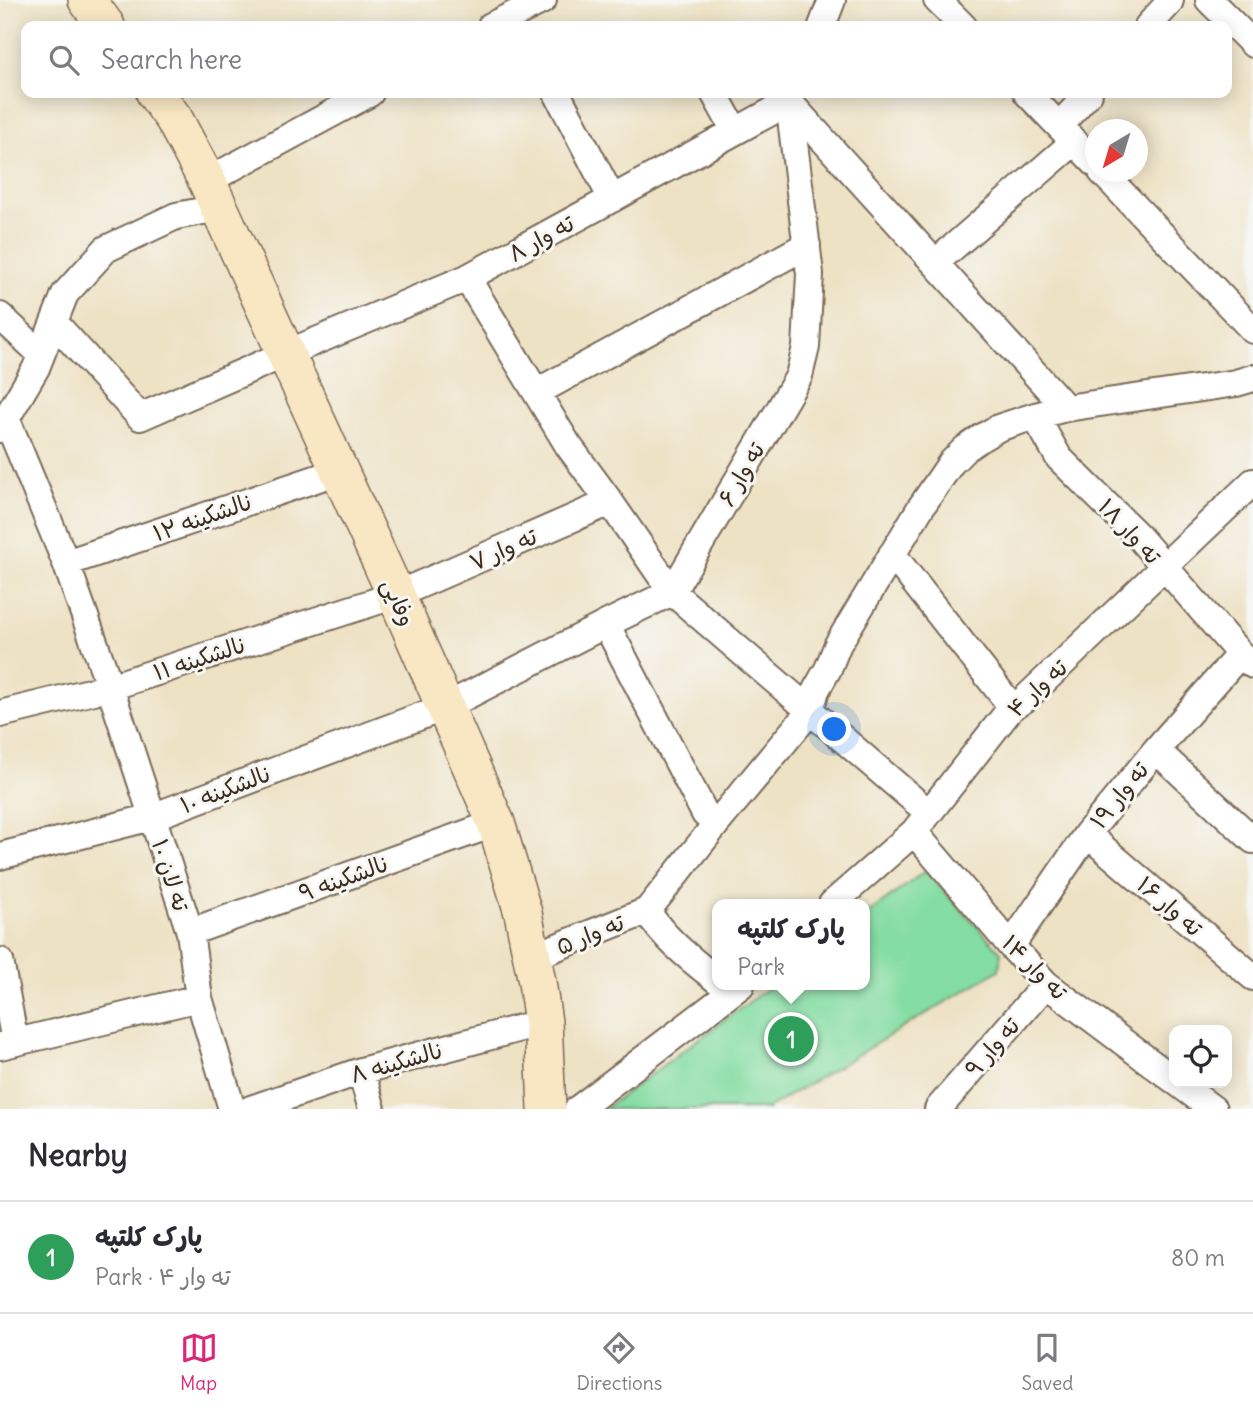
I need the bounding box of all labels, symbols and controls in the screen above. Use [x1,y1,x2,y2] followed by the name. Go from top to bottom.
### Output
[21,21,1232,98] search box
[45,41,83,79] icon: search
[101,43,242,76] text: Search here
[1085,119,1148,182] north arrow
[503,208,579,268] street label: ته وار ۸
[711,437,771,511] street label: ته وار ۶
[149,487,255,547] street label: نالشکینه ۱۲
[1092,492,1168,570] street label: ته وار ۱۸
[465,521,542,577] street label: ته وار ۷
[375,574,422,631] street label: وفایی
[149,630,249,686] street label: نالشکینه ۱۱
[1001,653,1073,723] street label: ته وار ۴
[817,712,851,746] your location
[1083,755,1155,834] street label: ته وار ۱۹
[176,759,274,819] street label: نالشکینه ۱۰
[146,835,196,915] street label: ته لان ۱۰
[295,849,391,907] street label: نالشکینه ۹
[1131,870,1209,942] street label: ته وار ۱۶
[712,899,870,990] popup
[552,907,629,961] street label: ته وار ۵
[737,912,845,945] text: پارک کلتپه
[996,928,1074,1006] street label: ته وار ۱۴
[737,952,785,981] text: Park
[958,1011,1026,1083] street label: ته وار ۹
[768,1013,814,1065] pin: 1
[1169,1025,1232,1088] map controls
[1169,1025,1232,1088] button: locate
[347,1035,445,1089] street label: نالشکینه ۸
[28,1136,128,1174] text: Nearby
[95,1220,202,1253] text: پارک کلتپه
[46,1243,56,1272] text: 1
[1171,1243,1225,1272] text: 80 m
[95,1262,231,1291] text: Park · ته وار ۴
[180,1329,218,1395] tab: Map
[577,1329,662,1395] tab: Directions
[1021,1329,1073,1395] tab: Saved

